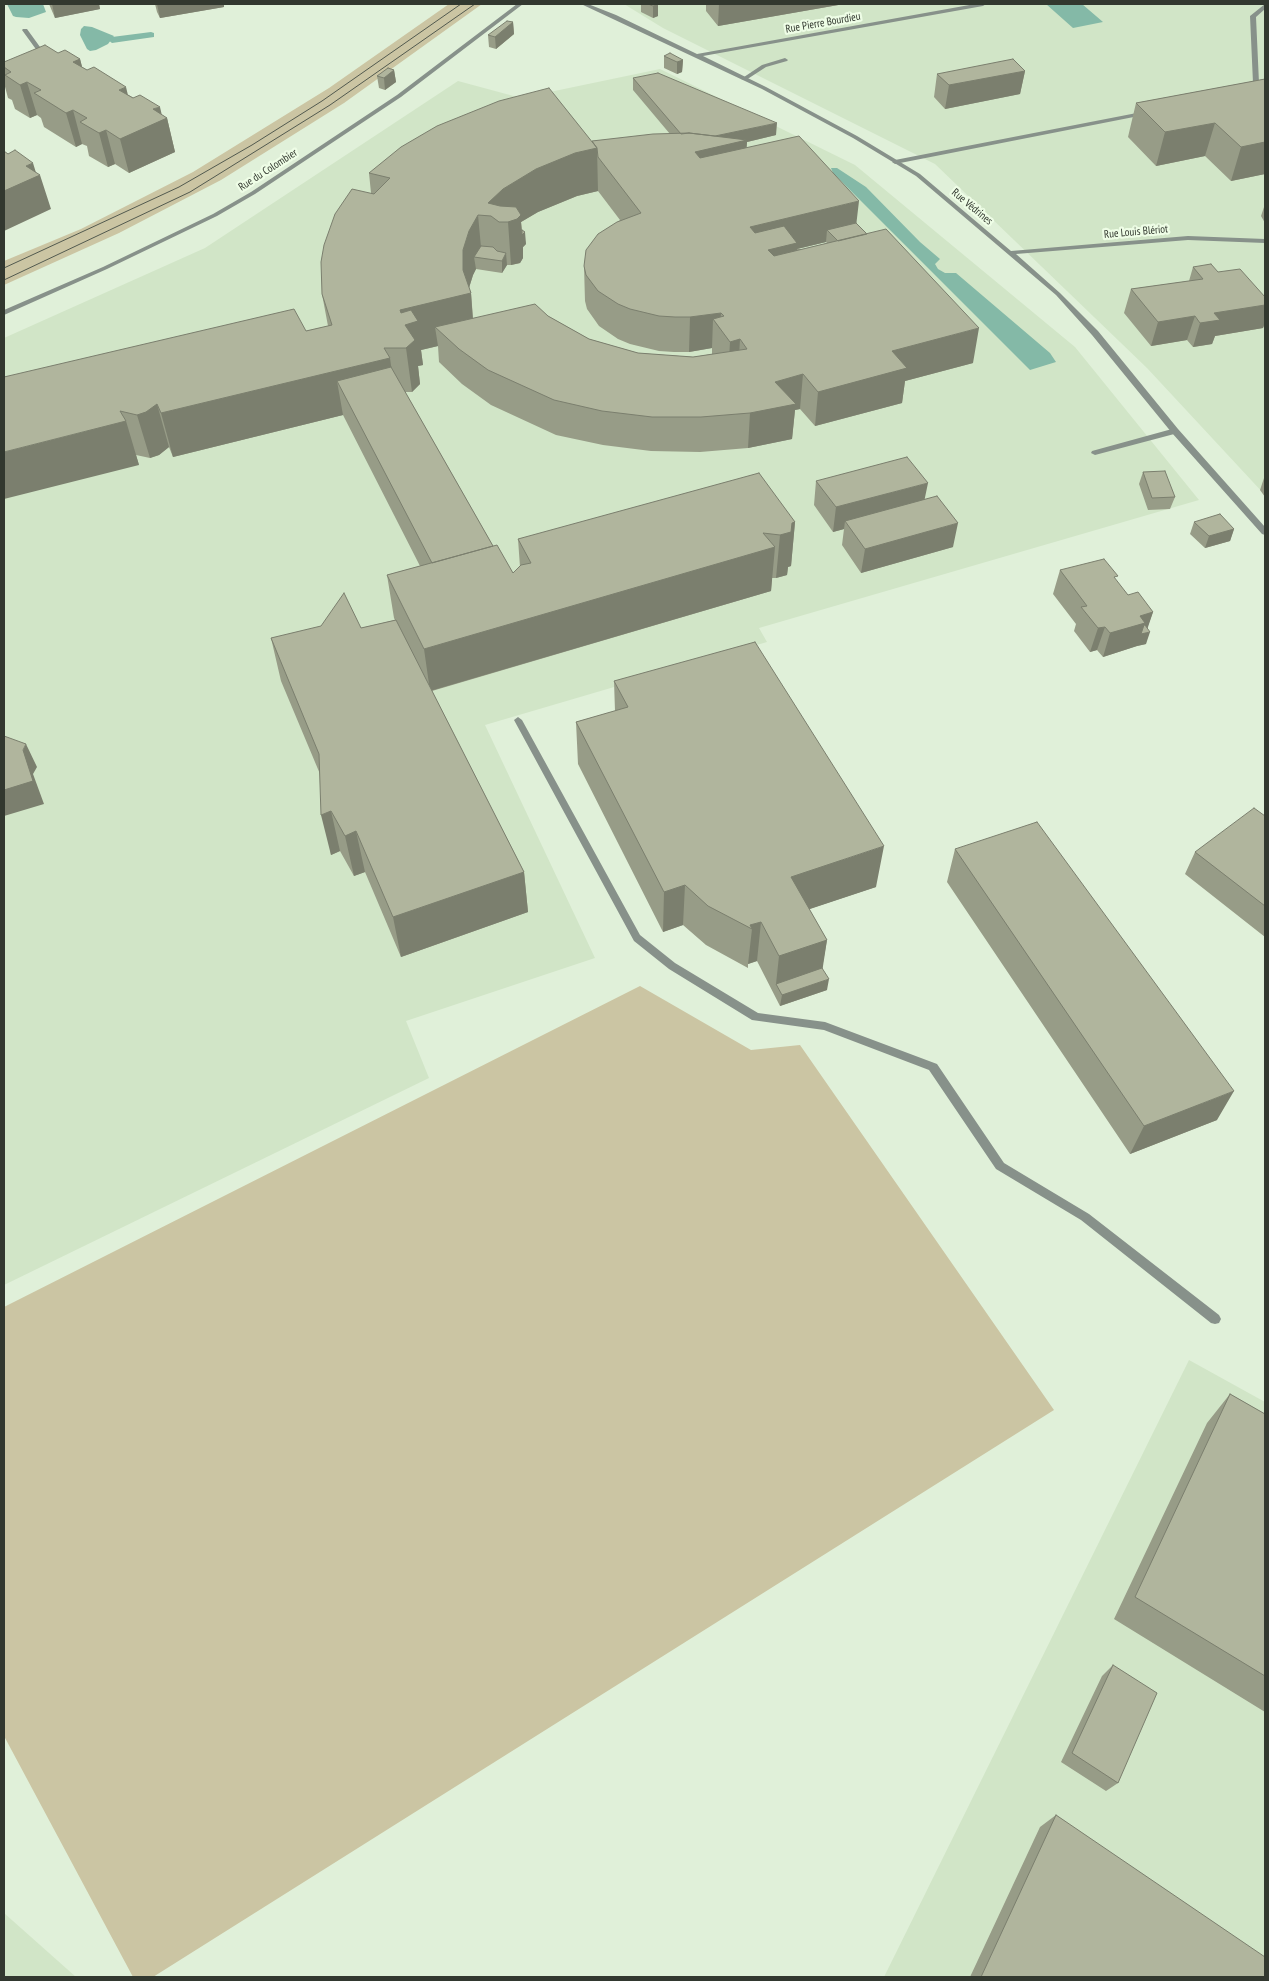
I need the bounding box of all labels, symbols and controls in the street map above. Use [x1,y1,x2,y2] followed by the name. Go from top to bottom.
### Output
[784,10,862,36] street label: Rue Pierre Bourdieu
[236,146,300,194] street label: Rue du Colombier
[949,186,995,228] street label: Rue Védrines
[1103,223,1169,241] street label: Rue Louis Blériot

